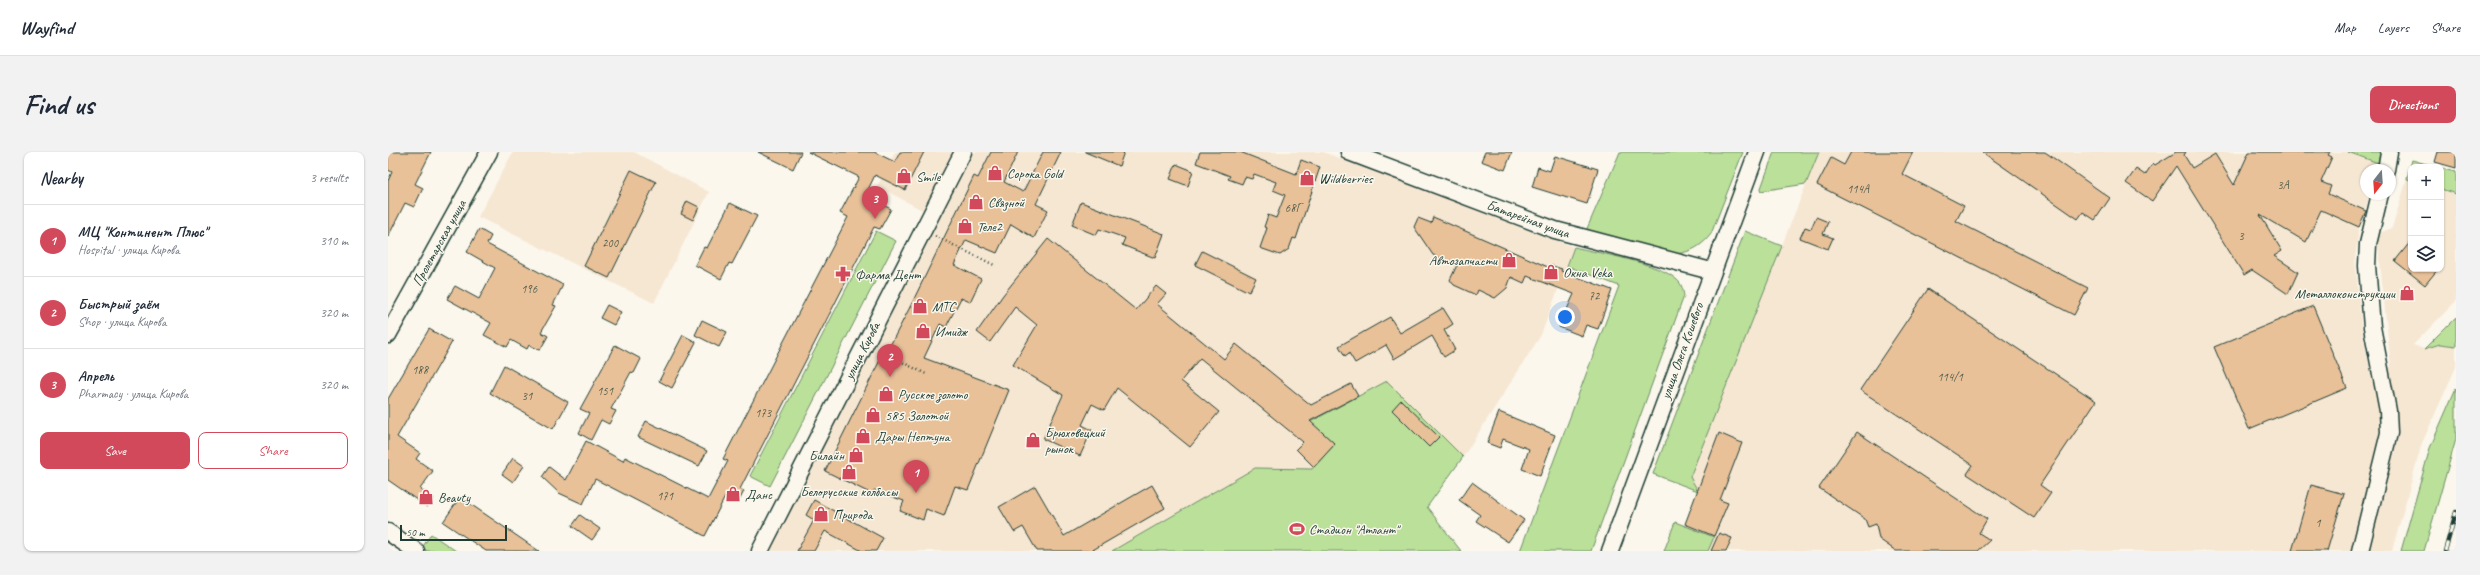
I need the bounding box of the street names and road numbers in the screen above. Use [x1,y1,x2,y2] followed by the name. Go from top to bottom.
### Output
[408,196,470,289] street label: Пролетарская улица
[1484,196,1573,242] street label: Батарейная улица
[1656,300,1708,402] street label: улица Олега Кошевого
[840,318,884,383] street label: улица Кирова

